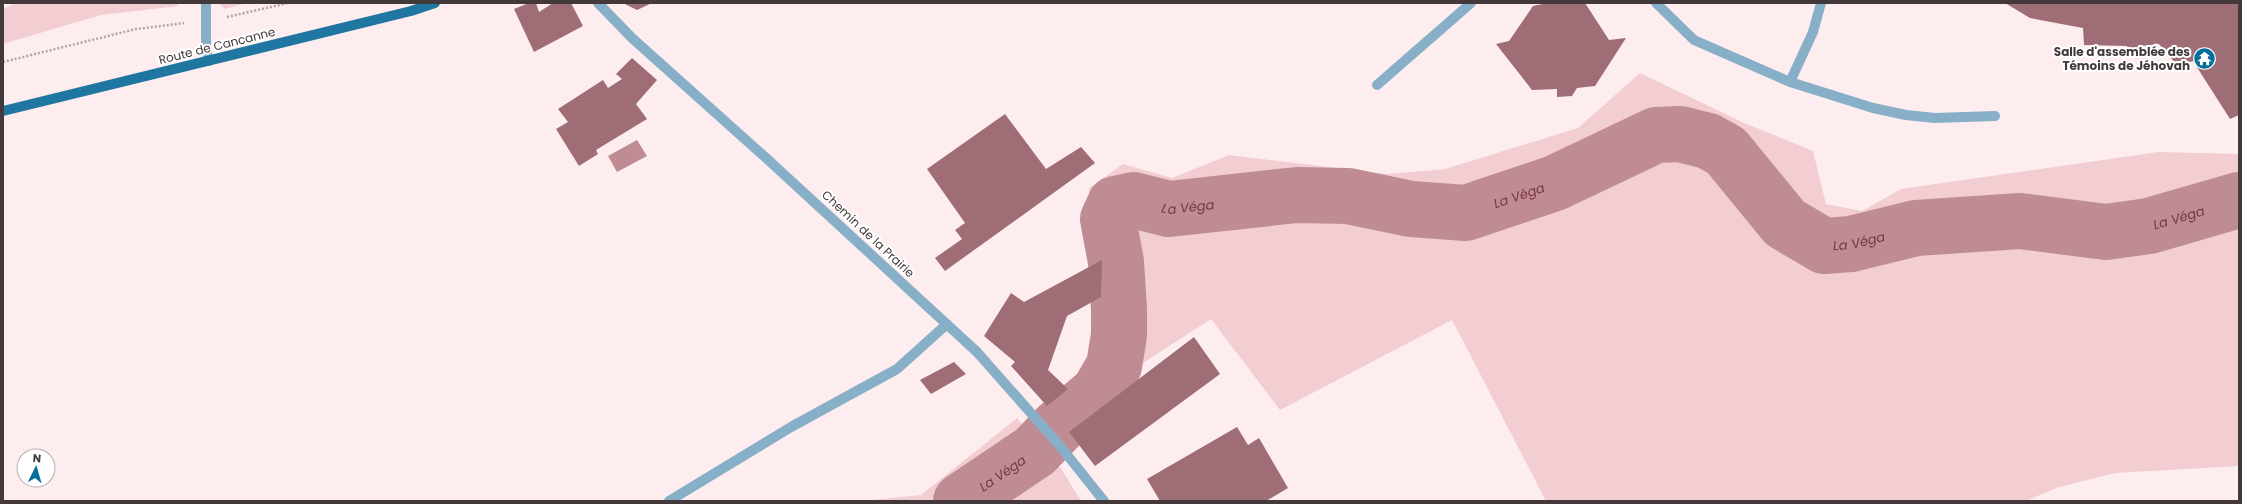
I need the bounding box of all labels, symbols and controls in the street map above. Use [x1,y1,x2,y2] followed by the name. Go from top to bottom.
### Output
[157,23,277,68] street label: Route de Cancanne
[2054,43,2190,74] place label: Salle d'assemblée des Témoins de Jéhovah
[2192,46,2218,72] temple icon: Salle d'assemblée des Témoins de Jéhovah
[1491,178,1547,213] water label: La Véga
[818,186,918,281] street label: Chemin de la Prairie
[1160,195,1216,219] water label: La Véga
[2151,201,2207,234] water label: La Véga
[1832,227,1887,255] water label: La Véga
[16,448,56,488] north arrow
[32,450,42,466] text: N
[976,451,1030,496] water label: La Véga

